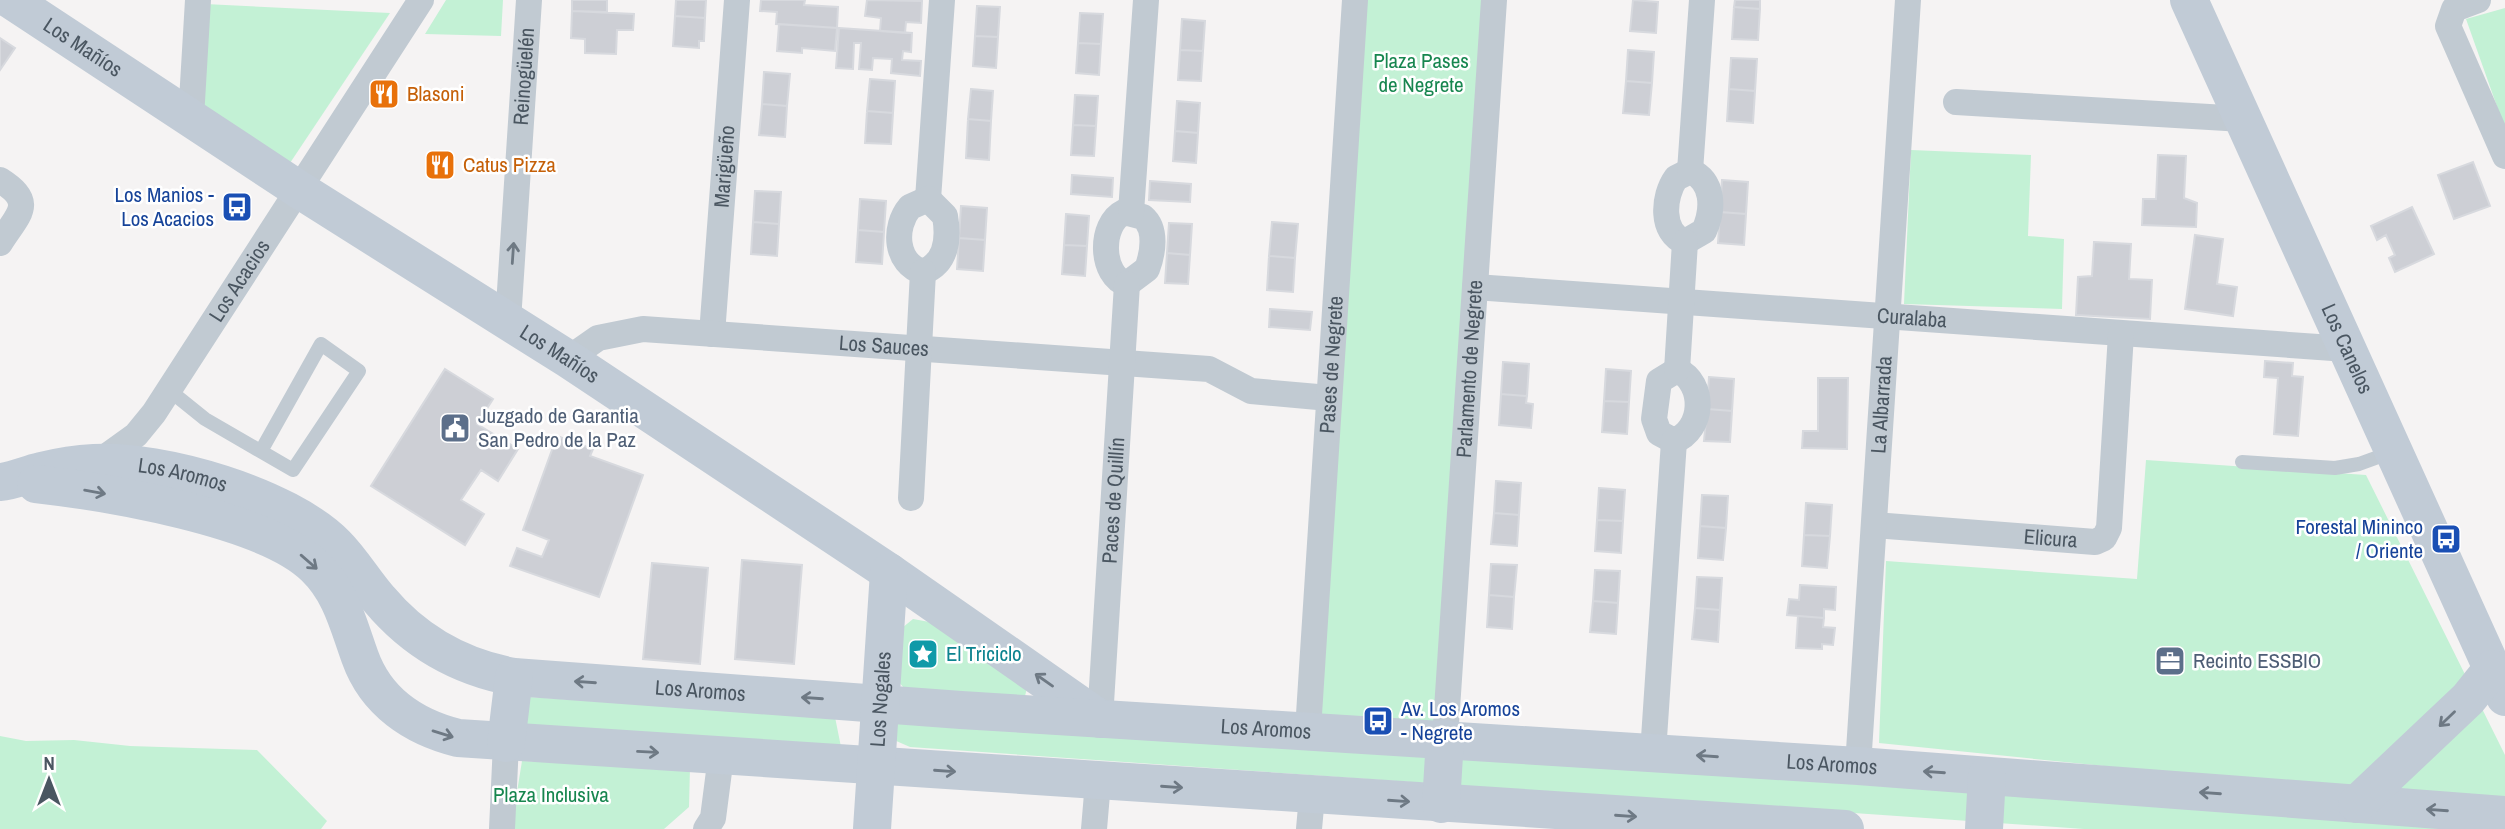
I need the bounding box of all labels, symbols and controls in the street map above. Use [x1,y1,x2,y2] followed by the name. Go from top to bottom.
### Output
[38,10,128,83] street label: Los Mañíos
[506,27,541,126] street label: Reinogüelén
[1373,46,1469,99] park label: Plaza Pases de Negrete
[367,77,401,111] restaurant icon: Blasoni
[407,79,464,108] place label: Blasoni
[707,124,742,209] street label: Marigüeño
[423,148,457,182] restaurant icon: Catus Pizza
[463,150,556,179] place label: Catus Pizza
[114,180,214,233] place label: Los Manios - Los Acacios
[220,190,254,224] bus stop icon: Los Manios - Los Acacios
[202,234,277,327] street label: Los Acacios
[507,242,520,265] one-way arrow
[1449,279,1489,459] street label: Parlamento de Negrete
[1312,295,1350,434] street label: Pases de Negrete
[2315,299,2381,398] street label: Los Canelos
[1876,301,1948,335] street label: Curalaba
[515,317,605,390] street label: Los Mañíos
[838,328,930,363] street label: Los Sauces
[1863,355,1899,454] street label: La Albarrada
[478,401,639,454] place label: Juzgado de Garantia San Pedro de la Paz
[438,411,472,445] public building icon: Juzgado de Garantia San Pedro de la Paz
[1095,436,1131,564] street label: Paces de Quillín
[136,450,231,499] street label: Los Aromos
[83,486,106,499] one-way arrow
[2296,512,2423,565] place label: Forestal Mininco / Oriente
[2023,522,2079,555] street label: Elicura
[2429,522,2463,556] bus stop icon: Forestal Mininco / Oriente
[300,554,318,570] one-way arrow
[906,637,940,671] place icon: El Triciclo
[946,639,1022,668] place label: El Triciclo
[2153,644,2187,678] office icon: Recinto ESSBIO
[2193,646,2321,675] place label: Recinto ESSBIO
[862,651,898,748] street label: Los Nogales
[654,672,747,708] street label: Los Aromos
[1035,673,1054,687] one-way arrow
[574,675,597,688] one-way arrow
[801,692,824,705] one-way arrow
[1400,694,1520,747] place label: Av. Los Aromos - Negrete
[1361,704,1395,738] bus stop icon: Av. Los Aromos - Negrete
[1220,711,1312,746] street label: Los Aromos
[2439,711,2456,728] one-way arrow
[432,728,454,741] one-way arrow
[14,745,84,815] north arrow
[636,746,659,759] one-way arrow
[1786,747,1878,781] street label: Los Aromos
[1697,749,1719,762] one-way arrow
[43,750,55,776] text: N
[933,765,955,778] one-way arrow
[1924,765,1946,778] one-way arrow
[493,780,609,809] park label: Plaza Inclusiva
[1160,780,1183,793] one-way arrow
[2199,786,2222,799] one-way arrow
[1387,795,1410,808] one-way arrow
[2426,803,2449,816] one-way arrow
[1614,809,1637,822] one-way arrow

